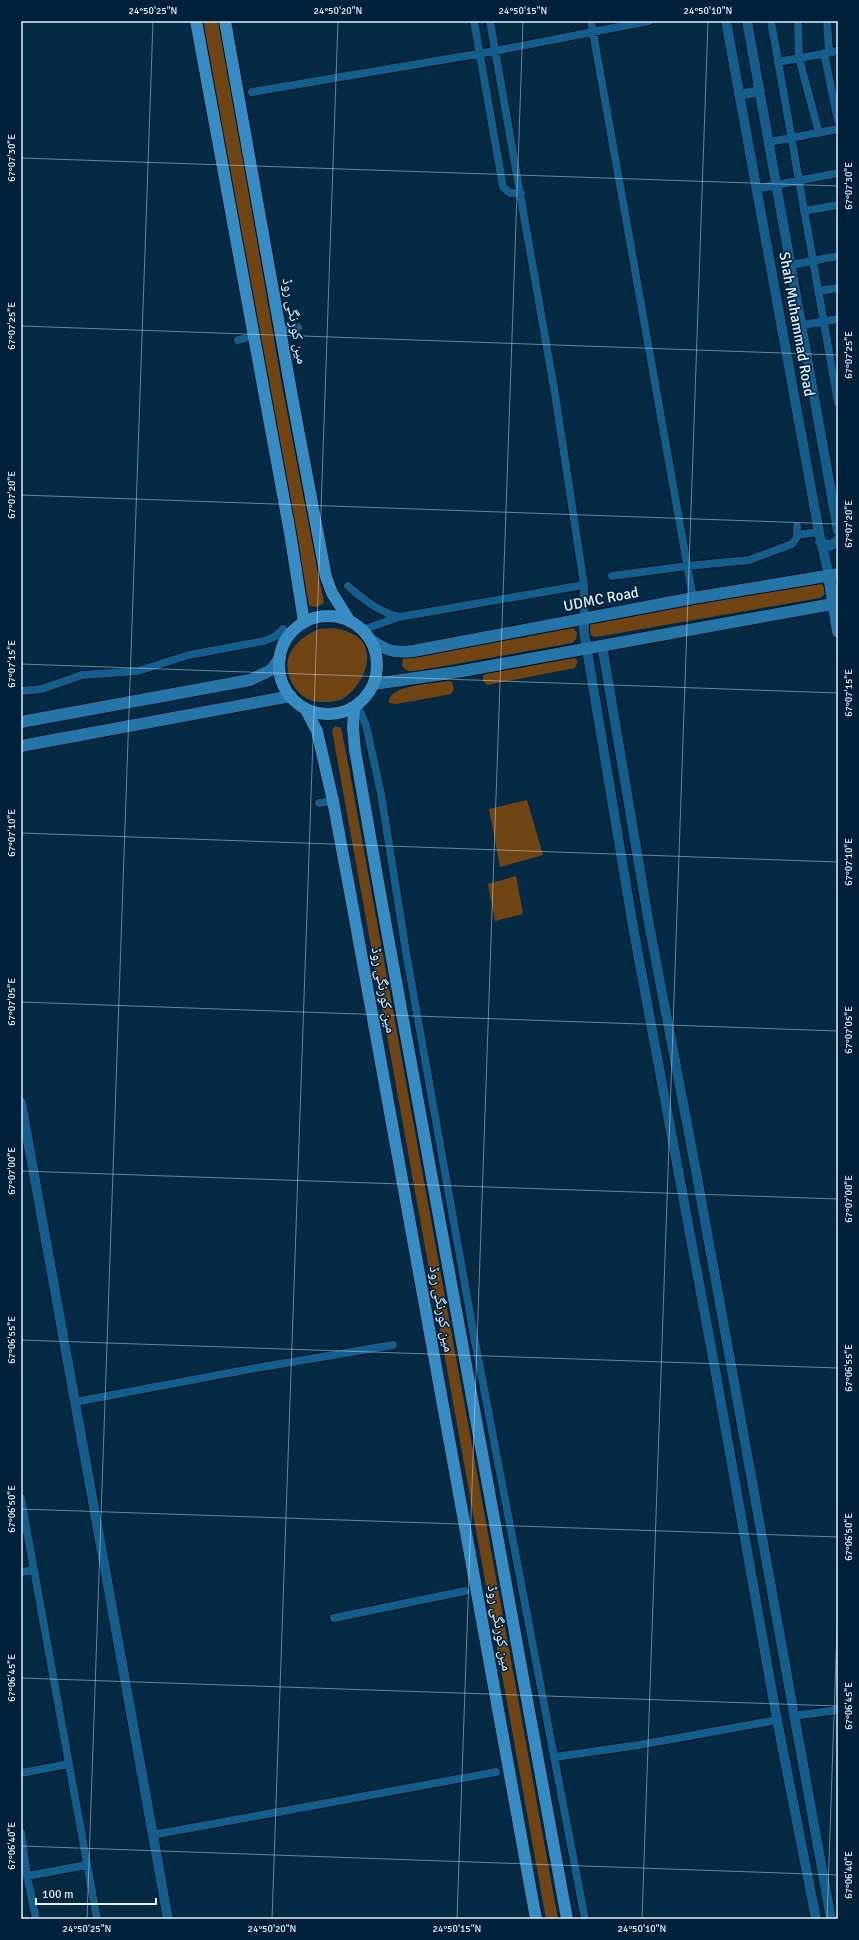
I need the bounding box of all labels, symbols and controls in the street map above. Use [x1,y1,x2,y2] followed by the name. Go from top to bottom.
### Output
[129,5,177,17] text: 24°50'25"N
[314,5,362,17] text: 24°50'20"N
[499,5,547,17] text: 24°50'15"N
[684,5,732,17] text: 24°50'10"N
[6,134,18,182] text: 67°07'30"E
[843,162,855,210] text: 67°07'30"E
[775,250,819,398] street label: Shah Muhammad Road
[278,277,311,366] street label: مین کورنگی روڈ
[6,302,18,350] text: 67°07'25"E
[843,331,855,379] text: 67°07'25"E
[6,471,18,519] text: 67°07'20"E
[843,500,855,548] text: 67°07'20"E
[562,583,640,615] street label: UDMC Road
[6,640,18,688] text: 67°07'15"E
[843,669,855,717] text: 67°07'15"E
[6,809,18,857] text: 67°07'10"E
[843,838,855,886] text: 67°07'10"E
[367,946,400,1035] street label: مین کورنگی روڈ
[6,978,18,1026] text: 67°07'05"E
[843,1006,855,1054] text: 67°07'05"E
[6,1147,18,1195] text: 67°07'00"E
[843,1175,855,1223] text: 67°07'00"E
[425,1265,458,1354] street label: مین کورنگی روڈ
[6,1316,18,1364] text: 67°06'55"E
[843,1344,855,1392] text: 67°06'55"E
[6,1485,18,1533] text: 67°06'50"E
[843,1513,855,1561] text: 67°06'50"E
[483,1584,516,1673] street label: مین کورنگی روڈ
[6,1654,18,1702] text: 67°06'45"E
[843,1682,855,1730] text: 67°06'45"E
[6,1822,18,1870] text: 67°06'40"E
[843,1851,855,1899] text: 67°06'40"E
[36,1880,156,1906] scale bar
[42,1887,74,1902] text: 100 m
[63,1923,111,1935] text: 24°50'25"N
[248,1923,296,1935] text: 24°50'20"N
[433,1923,481,1935] text: 24°50'15"N
[618,1923,666,1935] text: 24°50'10"N

